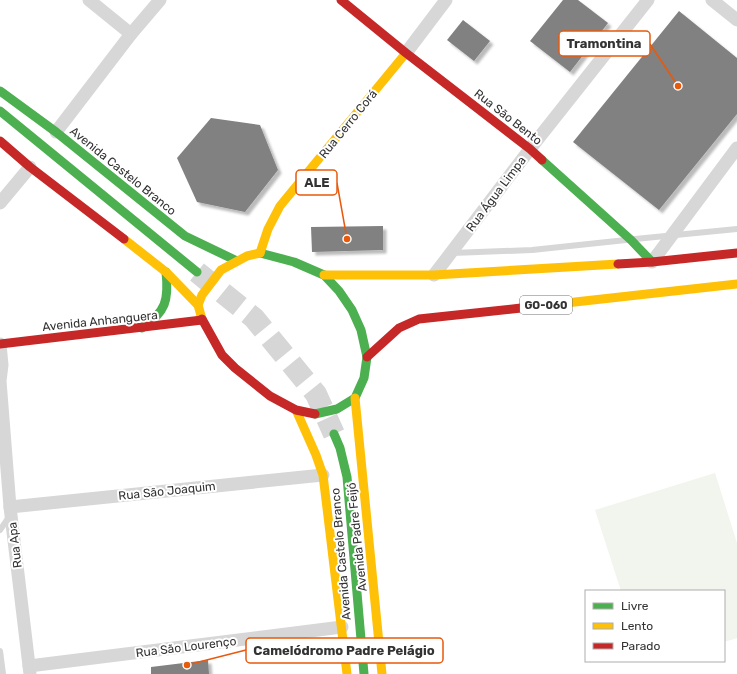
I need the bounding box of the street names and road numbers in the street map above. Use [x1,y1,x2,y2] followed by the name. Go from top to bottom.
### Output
[471,86,545,148] street label: Rua São Bento
[316,87,380,161] street label: Rua Cerro Corá
[67,124,179,218] street label: Avenida Castelo Branco
[463,154,529,234] street label: Rua Água Limpa
[520,296,572,314] road number: GO-060
[42,308,158,334] street label: Avenida Anhanguera
[118,479,216,503] street label: Rua São Joaquim
[344,482,370,592] street label: Avenida Padre Feijó
[328,487,354,621] street label: Avenida Castelo Branco
[5,521,25,569] street label: Rua Apa
[135,634,237,660] street label: Rua São Lourenço

